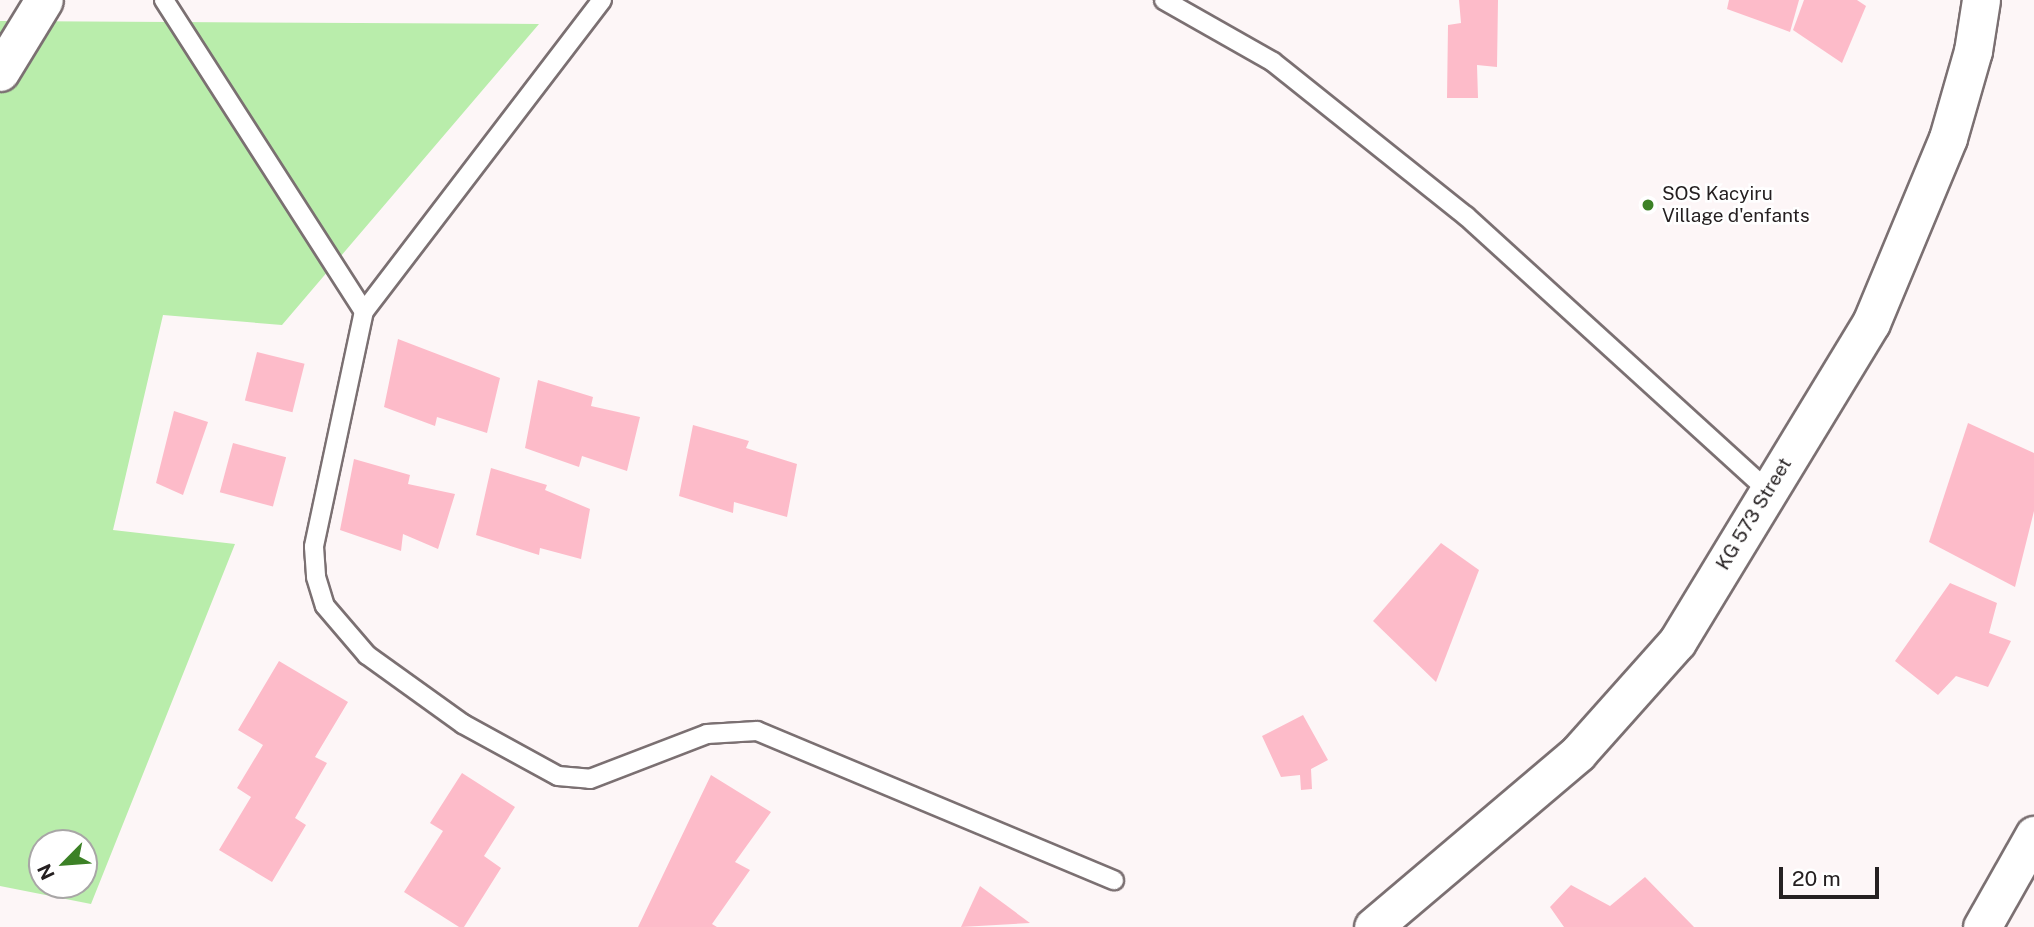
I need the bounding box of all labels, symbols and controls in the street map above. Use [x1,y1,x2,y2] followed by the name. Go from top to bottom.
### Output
[1662,183,1810,227] place label: SOS Kacyiru Village d'enfants
[1640,197,1656,213] marker: SOS Kacyiru Village d'enfants
[1712,454,1796,574] street label: KG 573 Street
[28,829,98,899] north arrow
[1782,853,1882,897] scale bar
[33,861,59,883] text: N
[1792,866,1841,891] text: 20 m

